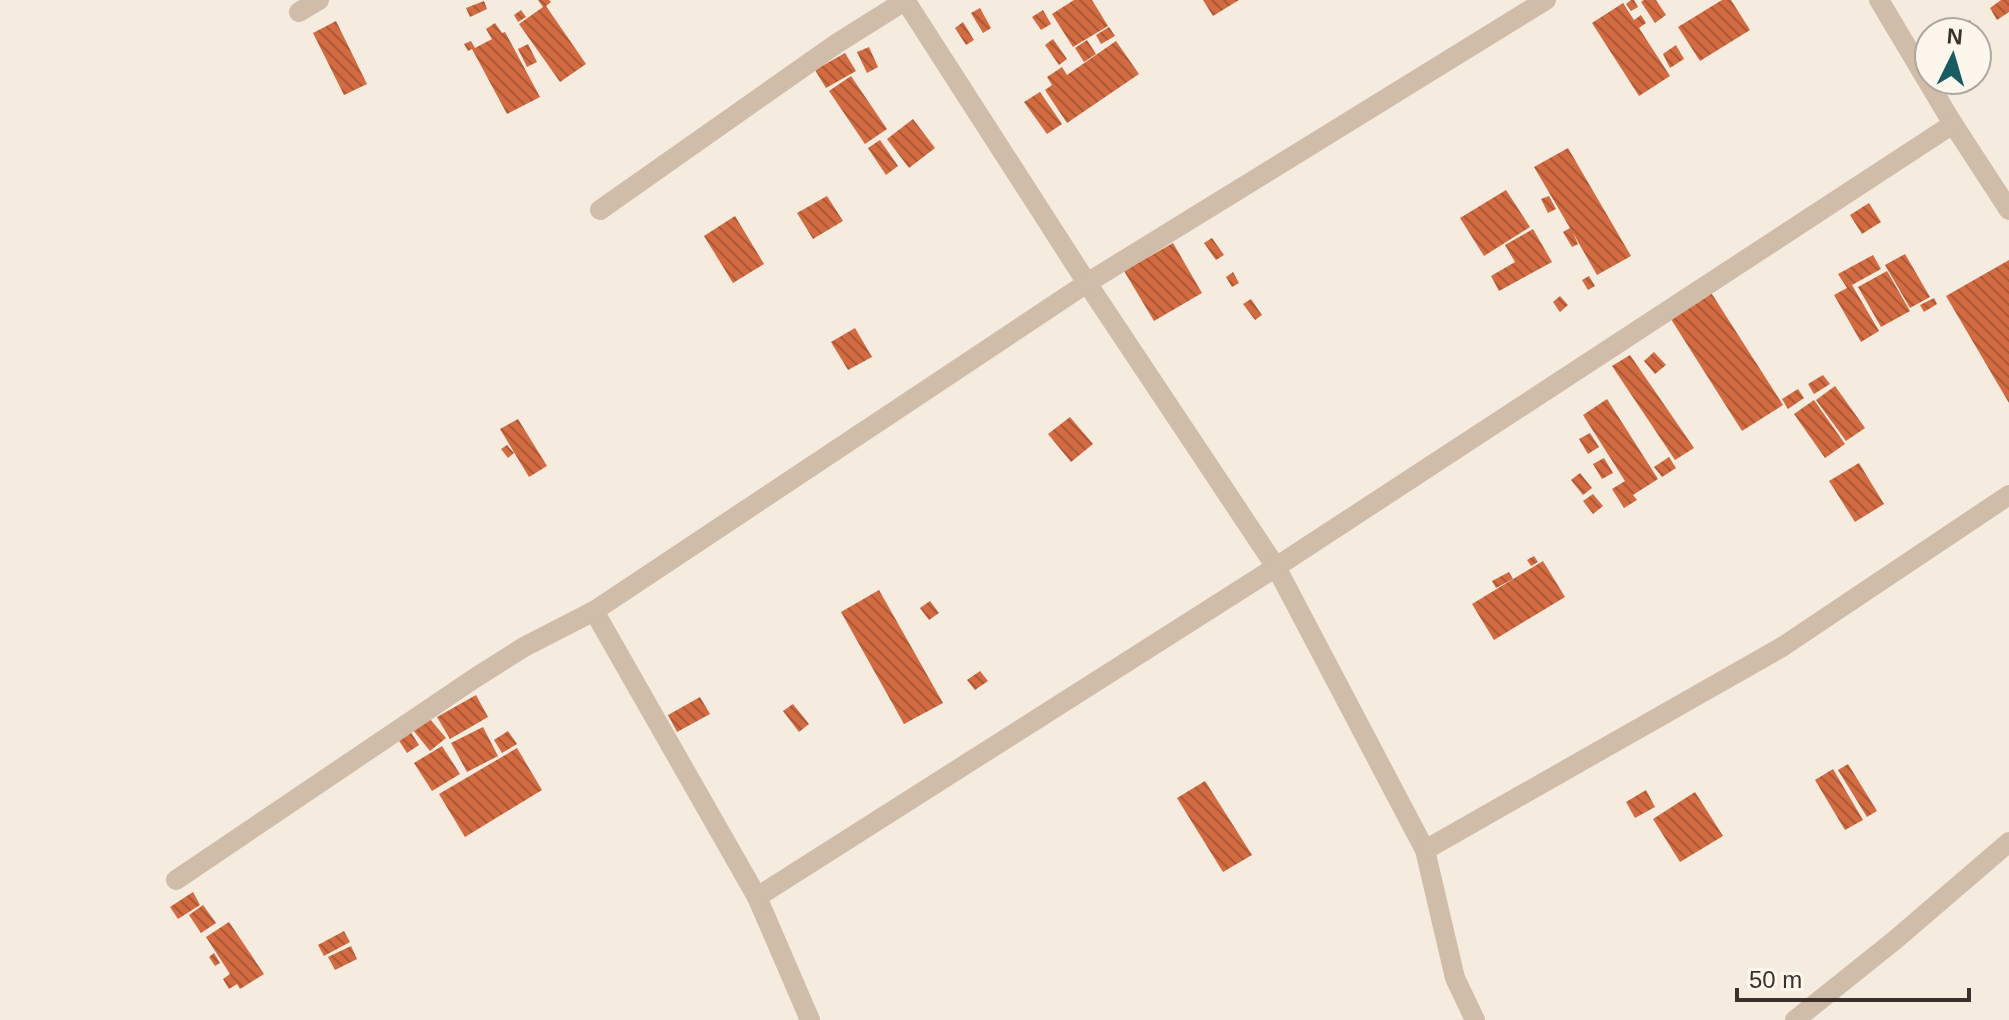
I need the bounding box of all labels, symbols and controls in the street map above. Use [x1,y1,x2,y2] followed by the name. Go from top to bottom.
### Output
[1913,16,1993,96] north arrow
[1946,23,1964,50] text: N
[1737,952,1969,1002] scale bar
[1749,966,1802,993] text: 50 m

